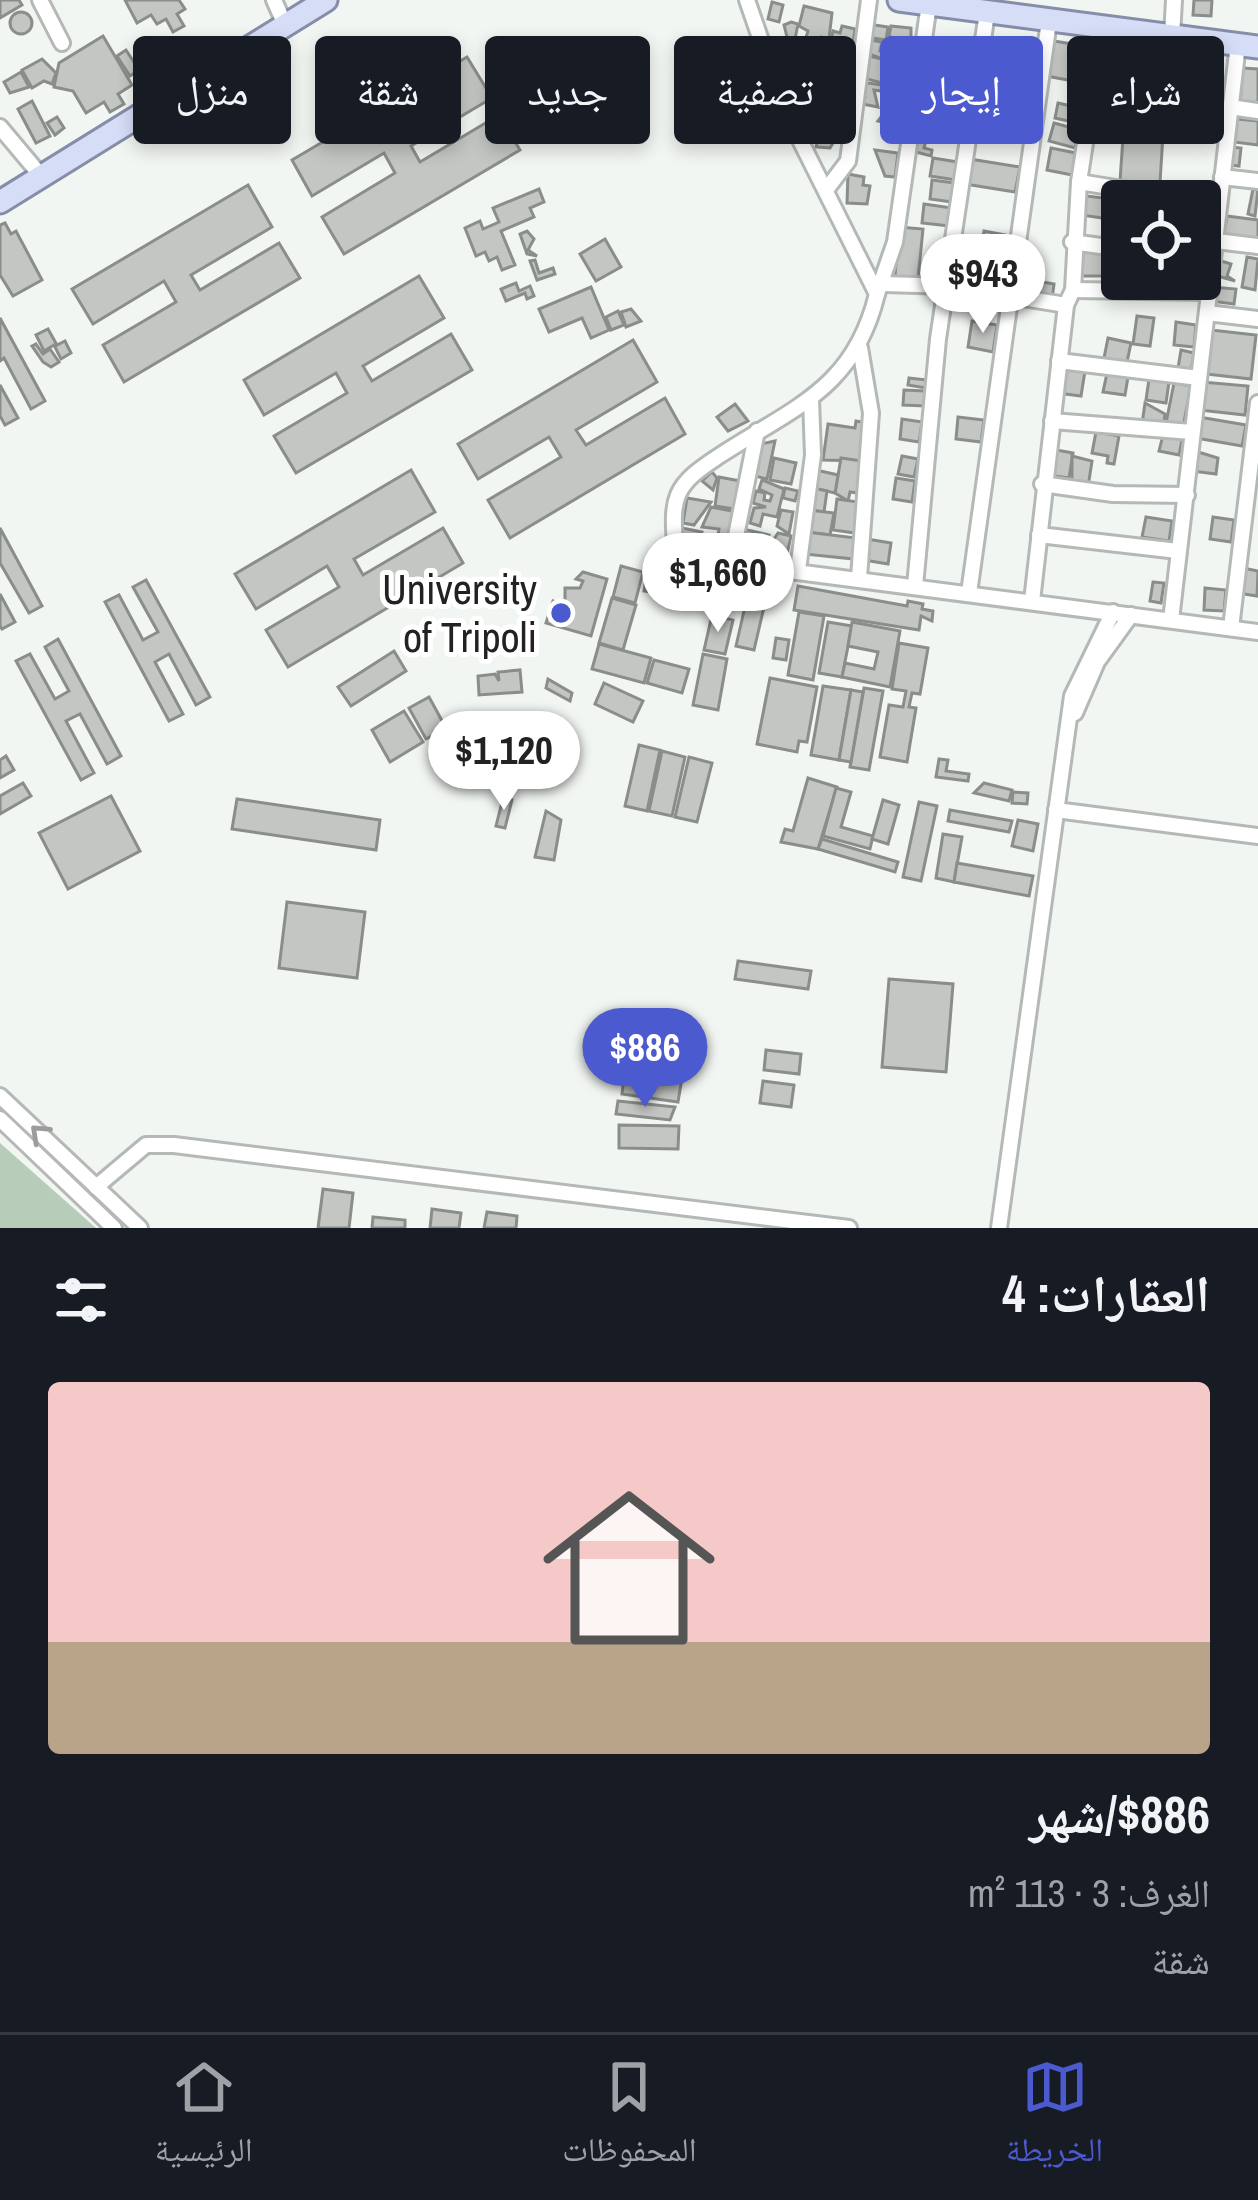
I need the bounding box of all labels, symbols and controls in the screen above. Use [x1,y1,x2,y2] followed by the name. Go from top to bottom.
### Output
[133,36,291,144] chip: منزل
[315,36,461,144] chip: شقة
[485,36,650,144] chip: جديد
[674,36,856,144] chip: تصفية
[880,36,1043,144] chip: إيجار
[1067,36,1224,144] chip: شراء
[1101,180,1221,300] map controls
[1101,180,1221,300] button: locate
[912,234,1054,336] pin: $943
[947,247,1019,299] text: $943
[620,533,816,635] pin: $1,660
[669,546,767,598] text: $1,660
[382,561,537,665] place label: University of Tripoli
[548,600,574,626] marker: University of Tripoli
[406,711,602,813] pin: $1,120
[455,724,553,776] text: $1,120
[574,1008,716,1110] pin: $886
[609,1021,681,1073] text: $886
[32,1126,53,1148] one-way arrow
[1002,1259,1210,1328] text: العقارات: 4
[48,1267,114,1333] icon: filters
[521,1460,737,1676] icon: home
[1029,1780,1210,1849] text: $886/شهر
[968,1867,1210,1919] text: الغرف: 3 · 113 m²
[1152,1934,1210,1986] text: شقة
[155,2054,253,2182] tab: الرئيسية
[562,2054,696,2182] tab: المحفوظات
[1006,2054,1103,2182] tab: الخريطة

